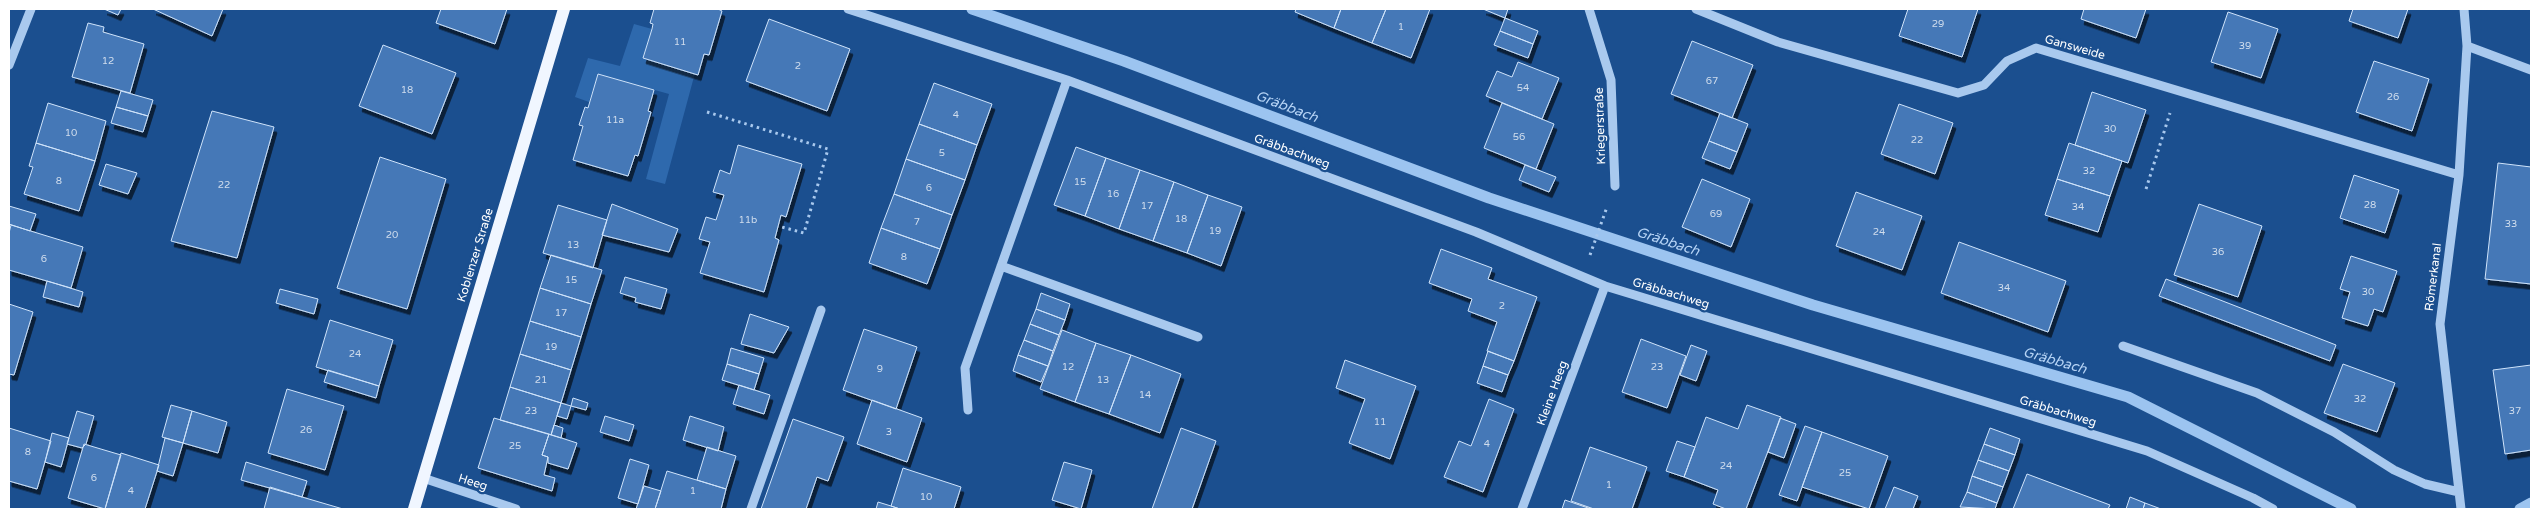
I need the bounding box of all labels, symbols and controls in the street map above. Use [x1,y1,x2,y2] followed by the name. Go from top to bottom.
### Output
[1932,18,1944,30] house number: 29
[1398,21,1404,33] house number: 1
[2043,32,2107,62] street label: Gansweide
[674,36,686,48] house number: 11
[2239,40,2251,52] house number: 39
[102,55,114,67] house number: 12
[795,60,801,72] house number: 2
[1706,75,1718,87] house number: 67
[1517,82,1529,94] house number: 54
[401,84,413,96] house number: 18
[1253,87,1321,126] water label: Gräbbach
[1592,87,1608,165] street label: Kriegerstraße
[2387,91,2399,103] house number: 26
[953,109,959,121] house number: 4
[606,114,624,126] house number: 11a
[2104,123,2116,135] house number: 30
[65,127,77,139] house number: 10
[1252,131,1332,171] street label: Gräbbachweg
[1513,131,1525,143] house number: 56
[1911,134,1923,146] house number: 22
[939,147,945,159] house number: 5
[2083,165,2095,177] house number: 32
[56,175,62,187] house number: 8
[1074,176,1086,188] house number: 15
[218,179,230,191] house number: 22
[926,182,932,194] house number: 6
[1107,188,1119,200] house number: 16
[2364,199,2376,211] house number: 28
[1141,200,1153,212] house number: 17
[2072,201,2084,213] house number: 34
[454,206,496,304] street label: Koblenzer Straße
[1710,208,1722,220] house number: 69
[1175,213,1187,225] house number: 18
[739,214,757,226] house number: 11b
[914,216,920,228] house number: 7
[2505,218,2517,230] house number: 33
[1634,223,1702,260] water label: Gräbbach
[1209,225,1221,237] house number: 19
[1873,226,1885,238] house number: 24
[386,229,398,241] house number: 20
[567,239,579,251] house number: 13
[2422,242,2444,312] street label: Römerkanal
[2212,246,2224,258] house number: 36
[901,251,907,263] house number: 8
[41,253,47,265] house number: 6
[565,274,577,286] house number: 15
[1631,275,1711,311] street label: Gräbbachweg
[1998,282,2010,294] house number: 34
[2362,286,2374,298] house number: 30
[1499,300,1505,312] house number: 2
[555,307,567,319] house number: 17
[545,341,557,353] house number: 19
[2021,343,2089,378] water label: Gräbbach
[349,348,361,360] house number: 24
[1534,359,1570,427] street label: Kleine Heeg
[1062,361,1074,373] house number: 12
[1651,361,1663,373] house number: 23
[877,363,883,375] house number: 9
[535,374,547,386] house number: 21
[1097,374,1109,386] house number: 13
[1139,389,1151,401] house number: 14
[2018,393,2098,429] street label: Gräbbachweg
[2354,393,2366,405] house number: 32
[525,405,537,417] house number: 23
[2509,405,2521,417] house number: 37
[1374,416,1386,428] house number: 11
[300,424,312,436] house number: 26
[886,426,892,438] house number: 3
[1484,438,1490,450] house number: 4
[509,440,521,452] house number: 25
[25,446,31,458] house number: 8
[1720,460,1732,472] house number: 24
[1839,467,1851,479] house number: 25
[457,471,489,493] street label: Heeg
[91,472,97,484] house number: 6
[1606,479,1612,491] house number: 1
[128,485,134,497] house number: 4
[690,485,696,497] house number: 1
[920,491,932,503] house number: 10

